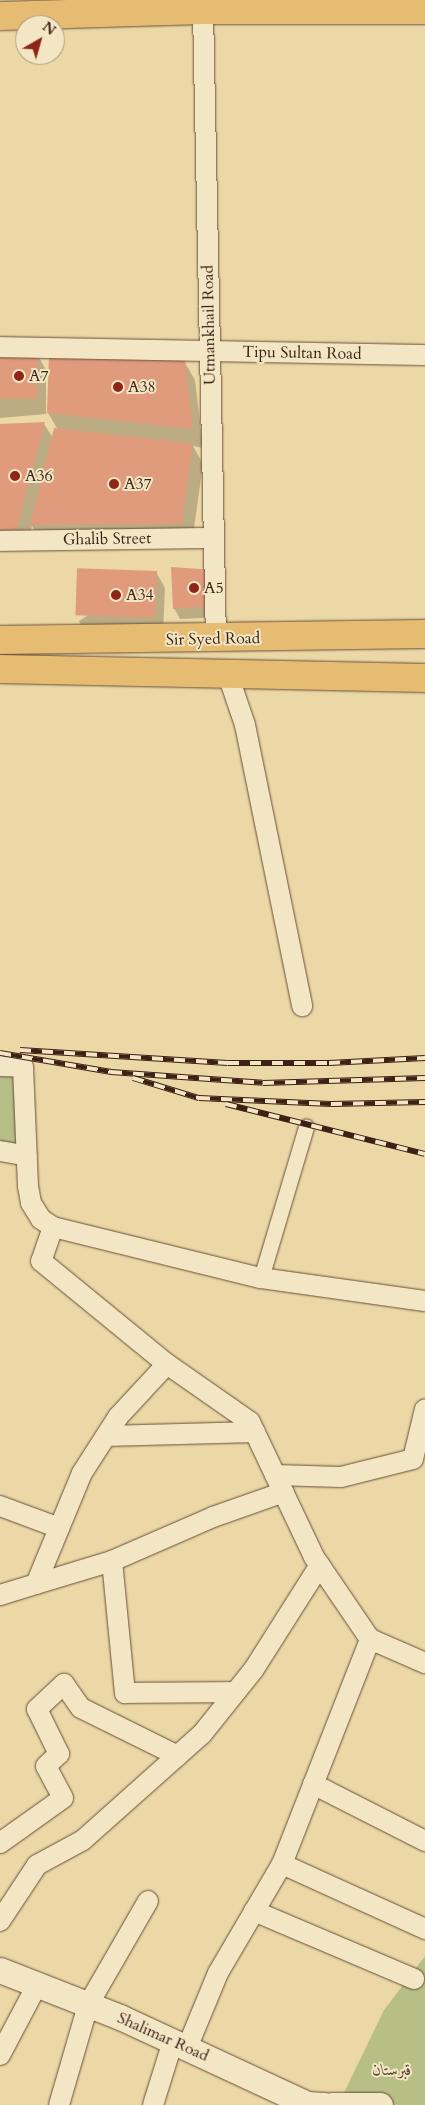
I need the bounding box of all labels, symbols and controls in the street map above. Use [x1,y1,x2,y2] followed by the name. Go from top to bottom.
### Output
[15,15,65,65] north arrow
[38,17,60,40] text: N
[198,265,220,385] street label: Utmankhail Road
[242,342,362,364] street label: Tipu Sultan Road
[29,366,49,386] place label: A7
[13,370,25,382] marker: A7
[128,377,156,397] place label: A38
[112,381,124,393] marker: A38
[25,466,53,486] place label: A36
[9,470,21,482] marker: A36
[124,474,152,494] place label: A37
[108,478,120,490] marker: A37
[63,529,151,549] street label: Ghalib Street
[204,578,224,598] place label: A5
[188,582,200,594] marker: A5
[126,585,154,605] place label: A34
[110,589,122,601] marker: A34
[166,629,260,649] street label: Sir Syed Road
[114,2008,212,2066] street label: Shalimar Road
[372,2060,412,2080] park label: قبرستان

